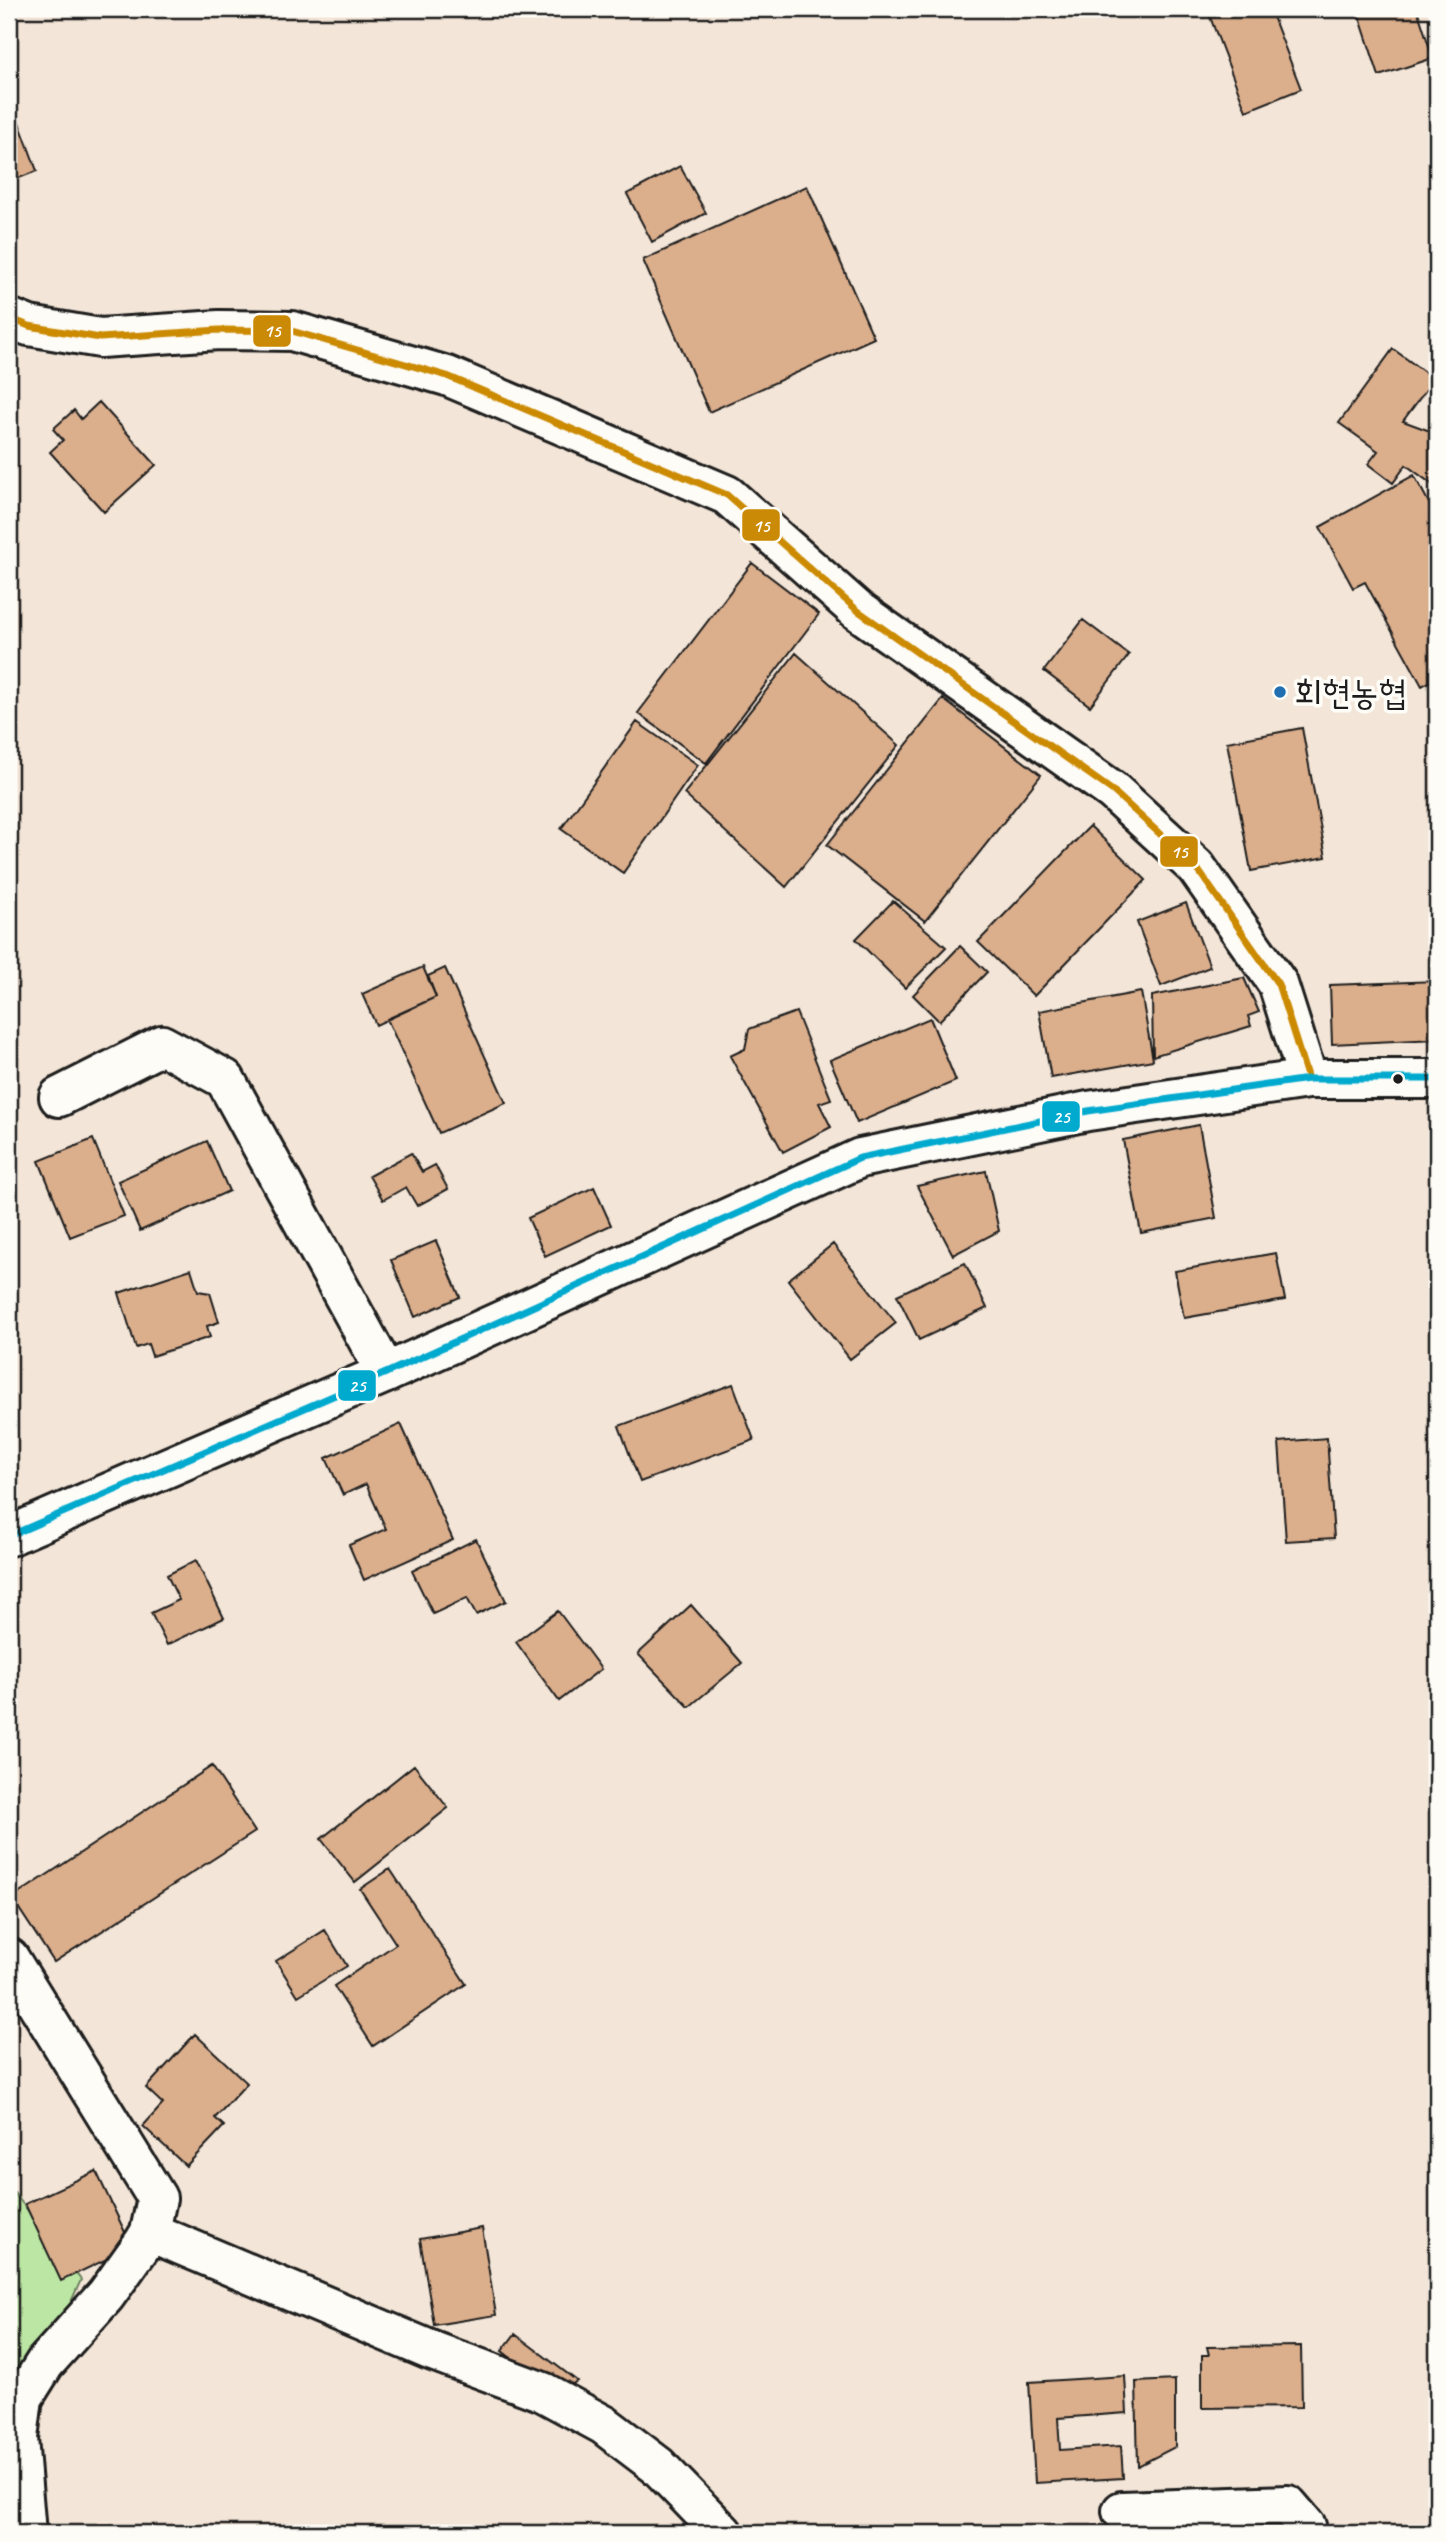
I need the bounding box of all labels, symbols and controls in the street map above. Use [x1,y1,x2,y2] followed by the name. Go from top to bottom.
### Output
[252,314,292,348] line badge: 15
[264,319,282,343] text: 15
[741,508,781,542] line badge: 15
[753,514,771,538] text: 15
[1294,670,1407,715] place label: 회현농협
[1272,684,1288,700] marker: 회현농협
[1159,835,1199,868] line badge: 15
[1171,840,1189,864] text: 15
[1391,1072,1405,1086] unlabelled marker
[1041,1100,1081,1133] line badge: 25
[1053,1105,1071,1129] text: 25
[337,1369,377,1402] line badge: 25
[349,1374,367,1398] text: 25

